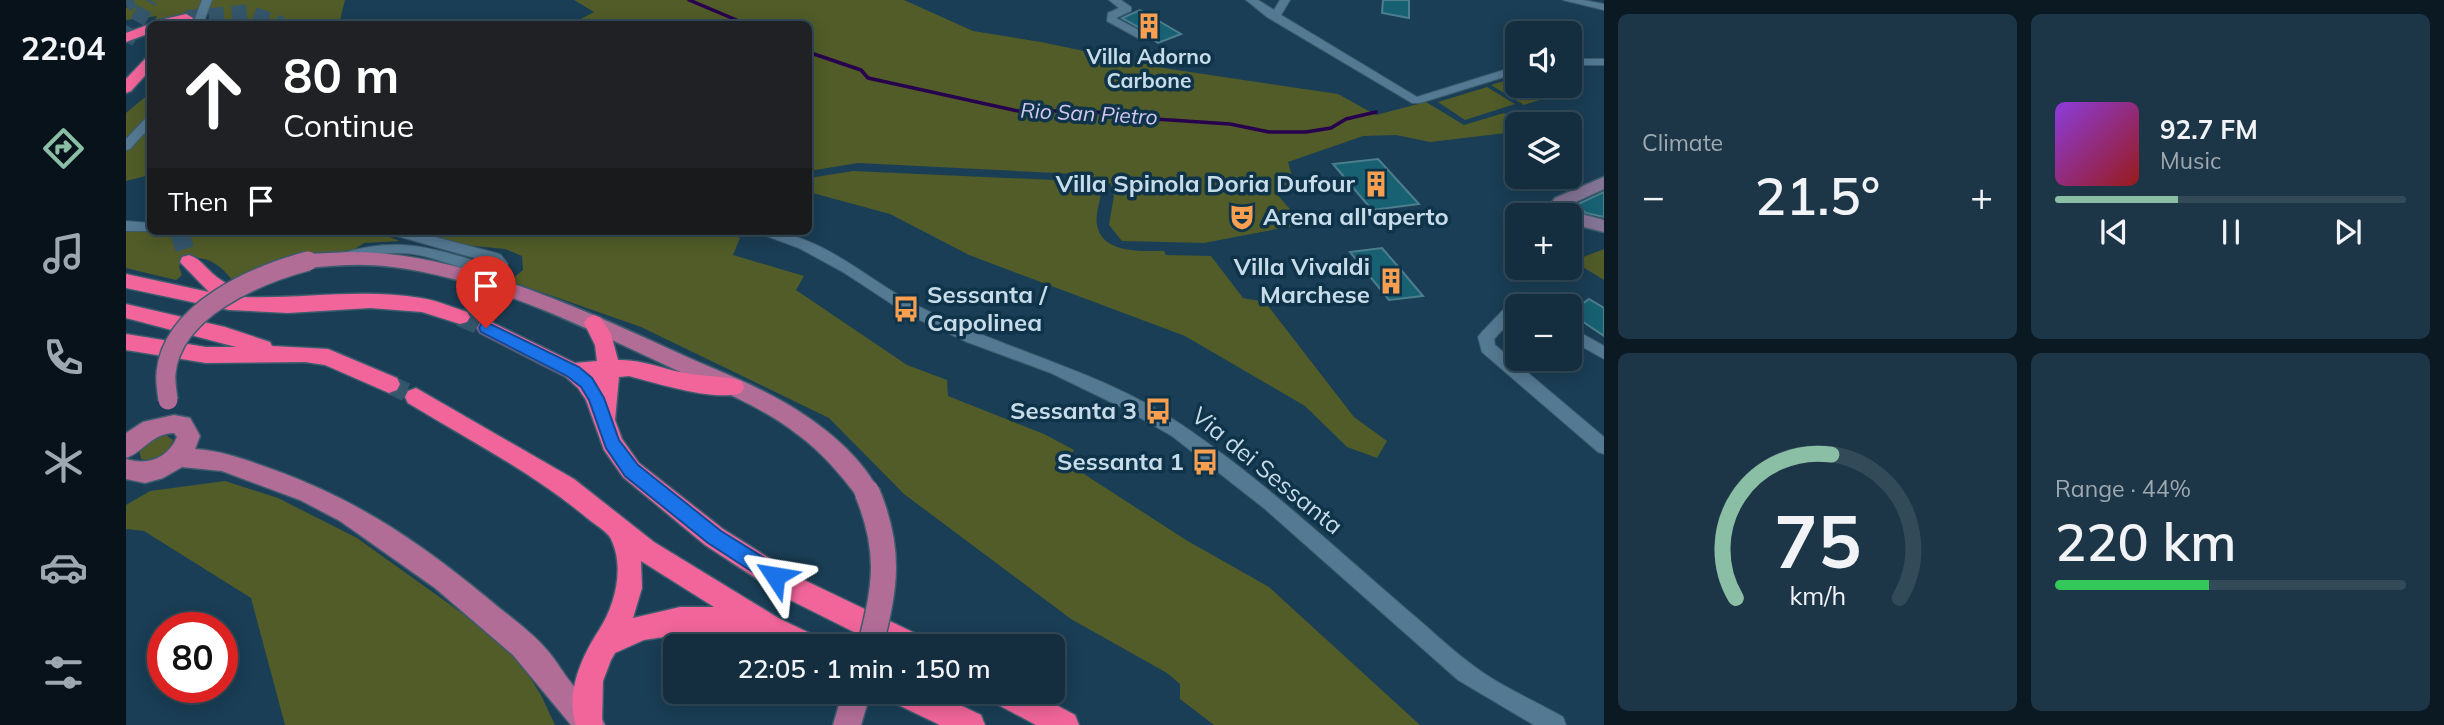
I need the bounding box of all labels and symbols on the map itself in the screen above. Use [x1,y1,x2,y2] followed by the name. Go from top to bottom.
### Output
[1134,11,1164,41] building icon: Villa Adorno Carbone
[1086,43,1211,93] place label: Villa Adorno Carbone
[1020,96,1158,130] water label: Rio San Pietro
[1055,168,1356,198] place label: Villa Spinola Doria Dufour
[1361,169,1391,199] building icon: Villa Spinola Doria Dufour
[1263,201,1449,231] place label: Arena all'aperto
[1227,202,1257,232] theatre icon: Arena all'aperto
[1233,251,1370,309] place label: Villa Vivaldi Marchese
[456,256,516,328] pin
[1376,266,1406,296] building icon: Villa Vivaldi Marchese
[927,279,1049,337] place label: Sessanta / Capolinea
[891,294,921,324] bus stop icon: Sessanta / Capolinea
[1010,395,1137,425] place label: Sessanta 3
[1143,396,1173,426] bus stop icon: Sessanta 3
[1186,400,1349,540] street label: Via dei Sessanta
[1057,446,1184,476] place label: Sessanta 1
[1190,447,1220,477] bus stop icon: Sessanta 1
[738,539,812,613] position arrow
[147,612,238,703] speed limit sign: 80

